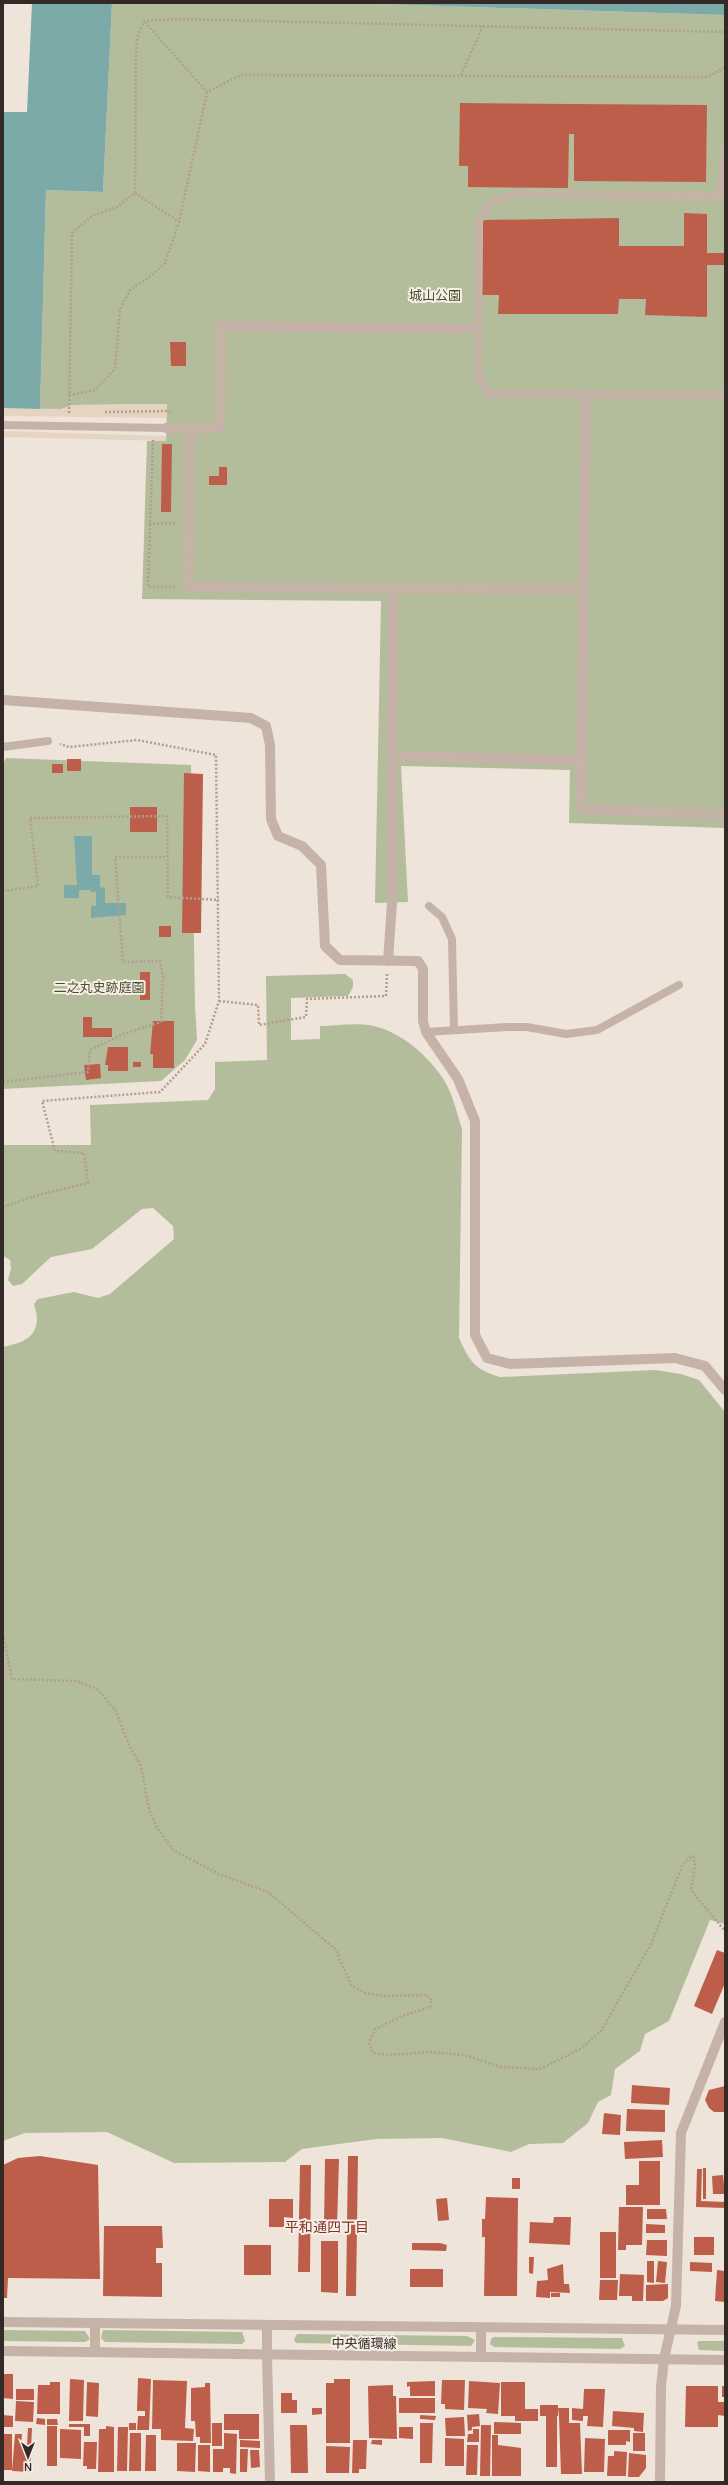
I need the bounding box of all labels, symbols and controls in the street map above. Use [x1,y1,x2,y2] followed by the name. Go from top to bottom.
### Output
[409,286,461,304] park label: 城山公園
[53,978,145,996] park label: 二之丸史跡庭園
[285,2217,369,2236] district label: 平和通四丁目
[331,2333,397,2353] street label: 中央循環線
[8,2437,48,2477] north arrow
[24,2460,32,2475] text: N

